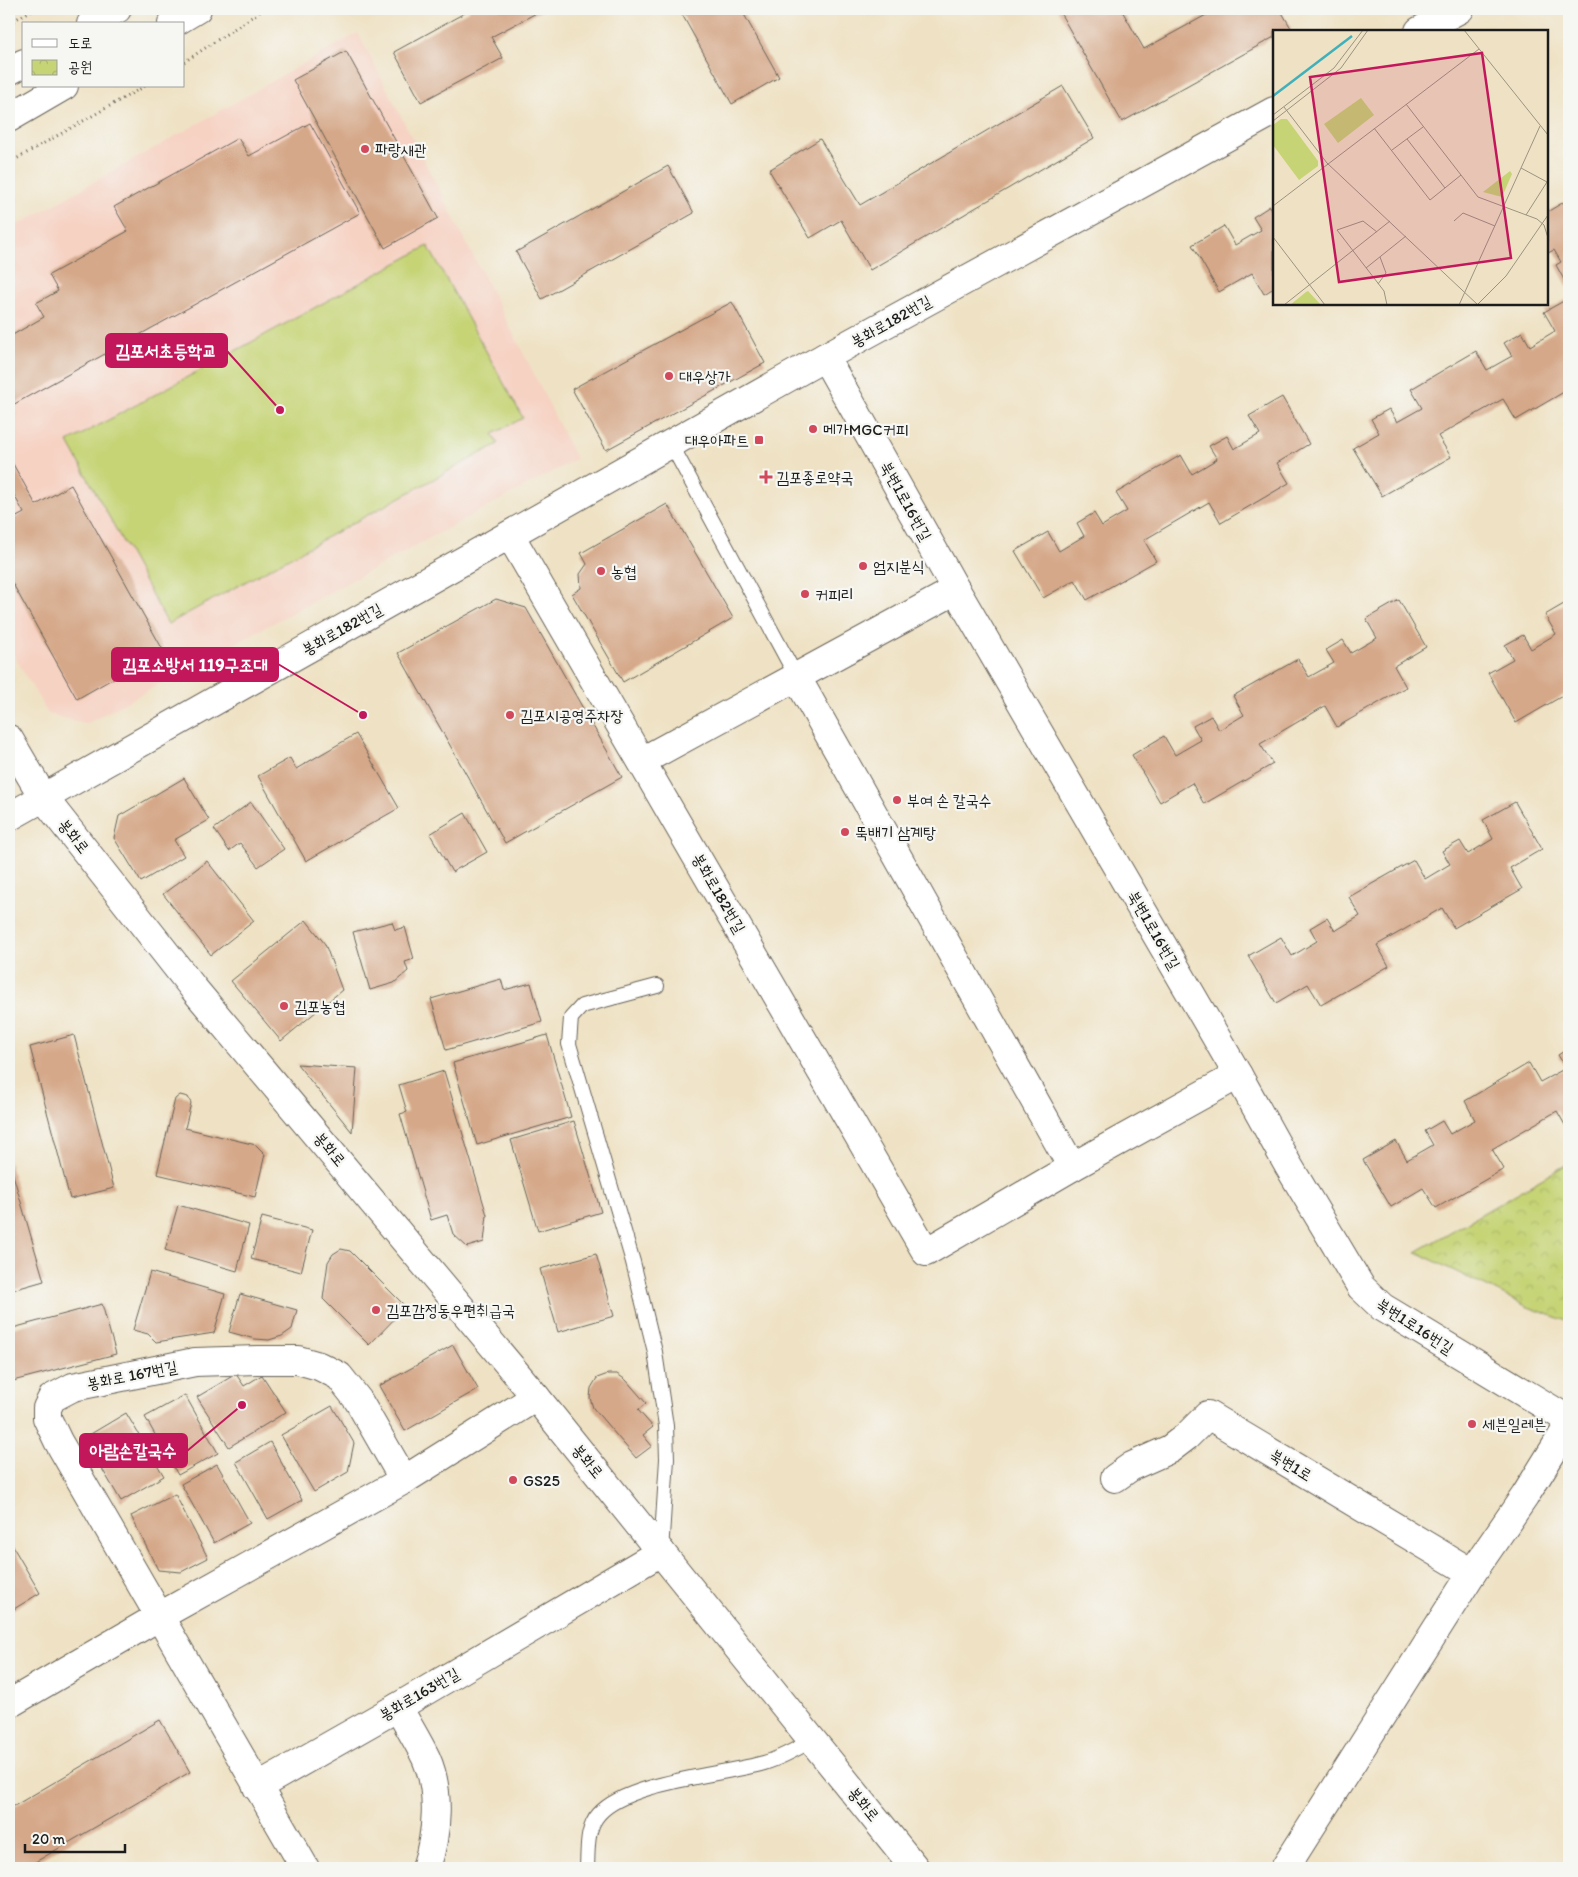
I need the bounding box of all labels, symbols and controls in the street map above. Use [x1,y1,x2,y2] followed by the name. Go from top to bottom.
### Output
[22,22,185,88] legend
[1273,30,1548,305] inset map
[68,34,92,52] text: 도로
[68,58,92,76] text: 공원
[375,140,427,159] place label: 파랑새관
[359,143,371,155] marker: 파랑새관
[847,291,935,351] street label: 봉화로182번길
[106,334,227,367] callout: 김포서초등학교
[115,340,217,362] text: 김포서초등학교
[679,367,731,386] place label: 대우상가
[663,370,675,382] marker: 대우상가
[823,420,908,439] place label: 메가MGC커피
[807,423,819,435] marker: 메가MGC커피
[685,431,749,450] place label: 대우아파트
[753,434,765,446] marker: 대우아파트
[876,458,936,544] street label: 북변1로16번길
[776,468,853,487] place label: 김포종로약국
[760,471,772,483] marker: 김포종로약국
[873,557,925,576] place label: 엄지분식
[857,560,869,572] marker: 엄지분식
[611,562,637,581] place label: 농협
[595,565,607,577] marker: 농협
[815,585,854,604] place label: 커피리
[799,588,811,600] marker: 커피리
[298,599,386,659] street label: 봉화로182번길
[112,648,278,681] callout: 김포소방서 119구조대
[122,654,268,676] text: 김포소방서 119구조대
[520,706,623,725] place label: 김포시공영주차장
[504,709,516,721] marker: 김포시공영주차장
[907,791,992,810] place label: 부여 손 칼국수
[891,794,903,806] marker: 부여 손 칼국수
[55,815,93,857] street label: 봉화로
[855,823,936,842] place label: 뚝배기 삼계탕
[839,826,851,838] marker: 뚝배기 삼계탕
[689,850,750,936] street label: 봉화로182번길
[1124,887,1184,973] street label: 북변1로16번길
[294,997,346,1016] place label: 김포농협
[278,1000,290,1012] marker: 김포농협
[310,1128,350,1170] street label: 봉화로
[1373,1294,1457,1358] street label: 북변1로16번길
[386,1301,515,1320] place label: 김포감정동우편취급국
[370,1304,382,1316] marker: 김포감정동우편취급국
[85,1357,179,1393] street label: 봉화로 167번길
[1482,1415,1546,1434] place label: 세븐일레븐
[1466,1418,1478,1430] marker: 세븐일레븐
[80,1434,187,1467] callout: 아람손칼국수
[90,1440,176,1462] text: 아람손칼국수
[568,1440,608,1482] street label: 봉화로
[1266,1445,1316,1485] street label: 북변1로
[523,1471,560,1490] place label: GS25
[507,1474,519,1486] marker: GS25
[376,1663,462,1724] street label: 봉화로163번길
[844,1783,884,1825] street label: 봉화로
[25,1822,125,1854] scale bar
[32,1830,66,1848] text: 20 m

